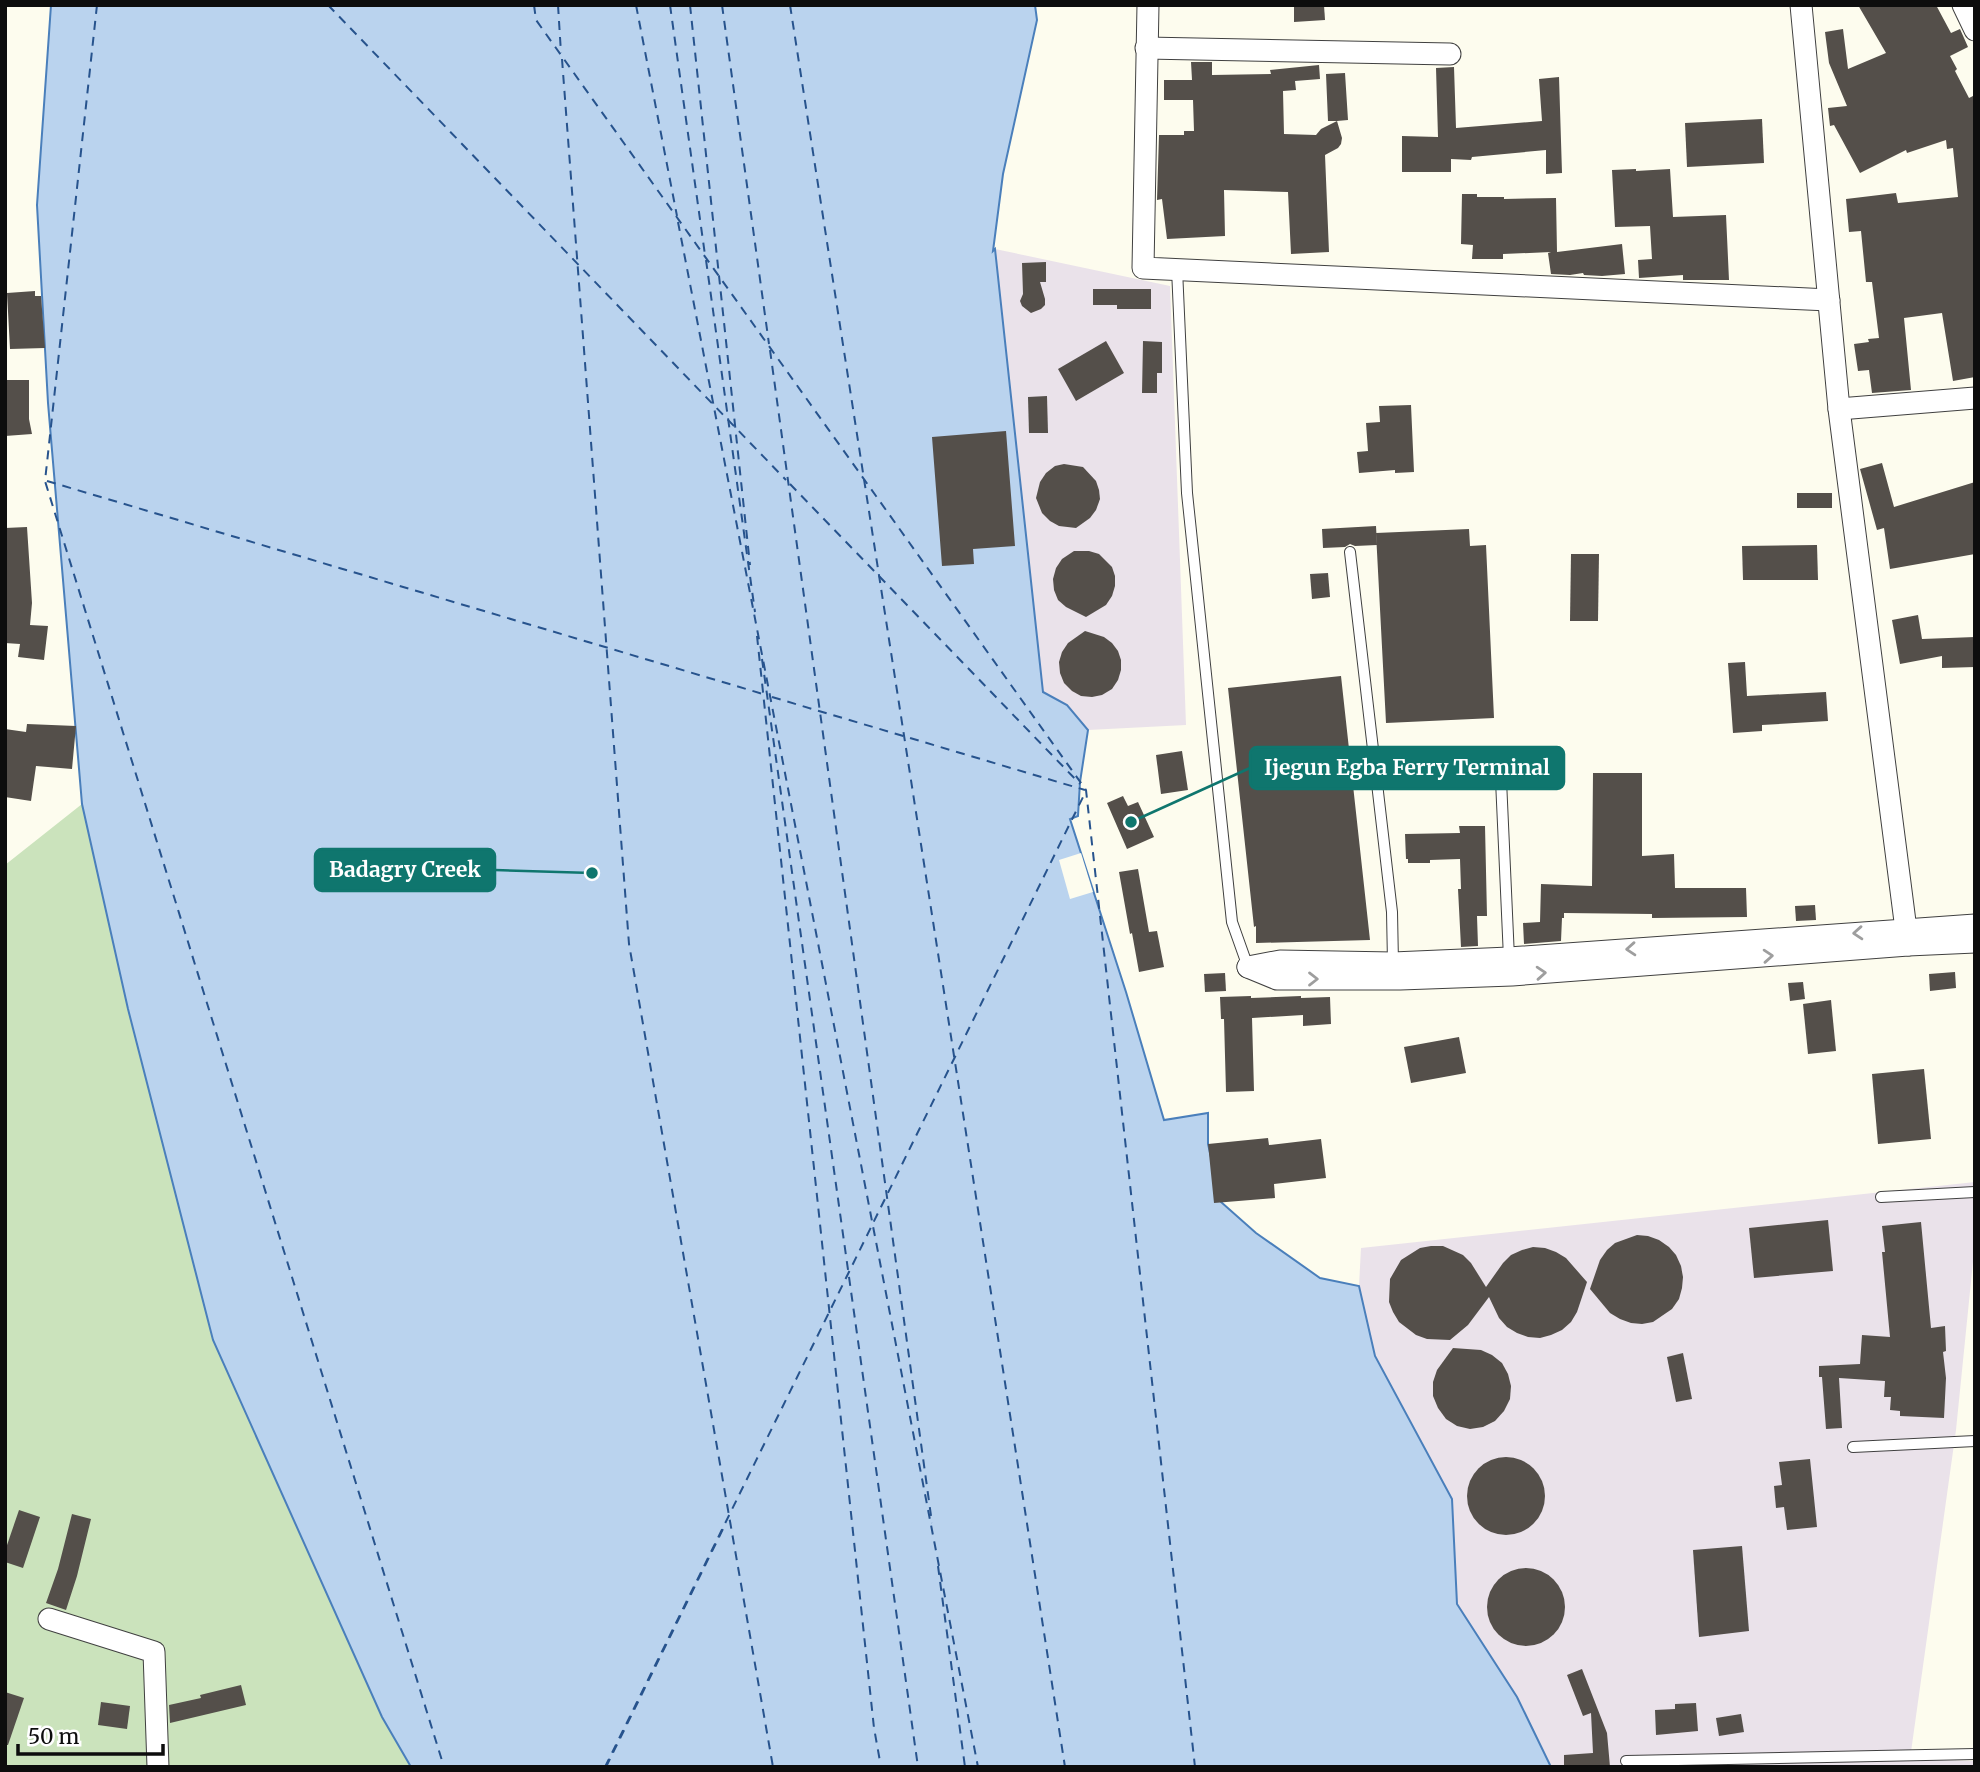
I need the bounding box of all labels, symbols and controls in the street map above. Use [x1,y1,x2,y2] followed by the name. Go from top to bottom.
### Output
[1250,747,1564,789] callout: Ijegun Egba Ferry Terminal
[1264,754,1550,781] text: Ijegun Egba Ferry Terminal
[315,849,495,891] callout: Badagry Creek
[329,856,481,883] text: Badagry Creek
[1852,925,1863,940] one-way arrow
[1625,941,1636,956] one-way arrow
[1762,949,1773,964] one-way arrow
[1535,966,1546,981] one-way arrow
[1309,971,1319,987] one-way arrow
[18,1712,163,1756] scale bar
[28,1723,79,1750] text: 50 m

